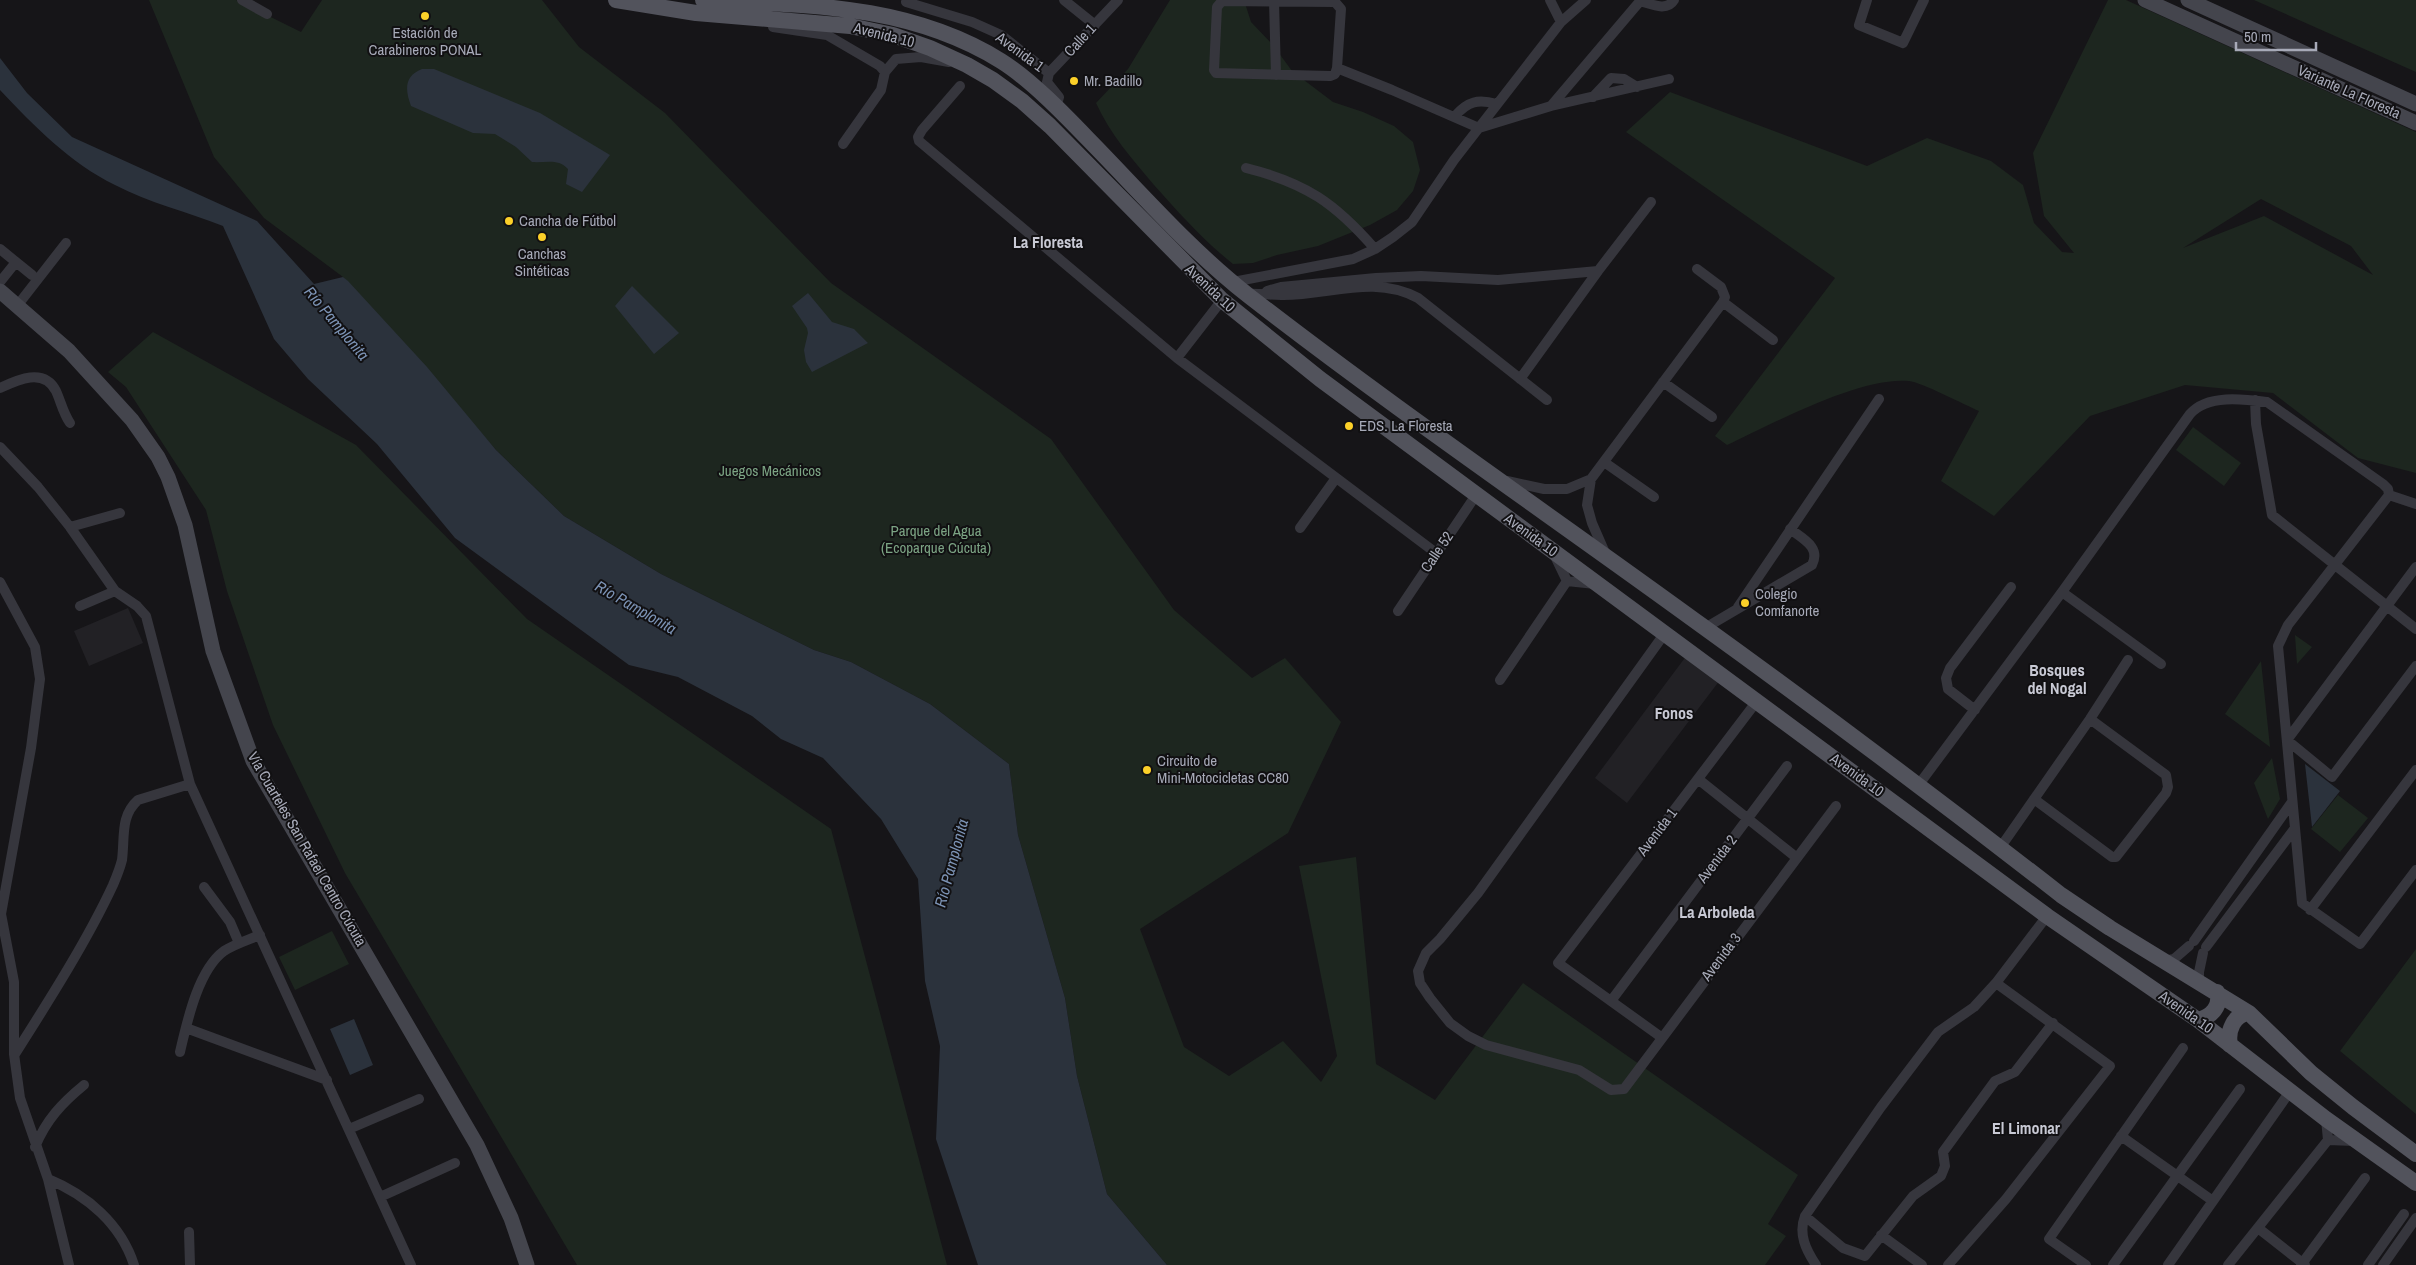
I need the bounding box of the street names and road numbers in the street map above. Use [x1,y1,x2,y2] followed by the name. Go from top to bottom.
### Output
[851,17,917,52] street label: Avenida 10
[1059,18,1100,61] street label: Calle 1
[991,26,1049,76] street label: Avenida 1
[2294,59,2404,124] street label: Variante La Floresta
[1180,258,1240,317] street label: Avenida 10
[1499,507,1563,561] street label: Avenida 10
[1415,527,1458,576] street label: Calle 52
[1825,747,1889,801] street label: Avenida 10
[243,748,372,950] street label: Vía Cuarteles San Rafael Centro Cúcuta
[1631,803,1682,861] street label: Avenida 1
[1691,830,1742,888] street label: Avenida 2
[1695,928,1746,986] street label: Avenida 3
[2154,985,2218,1038] street label: Avenida 10

